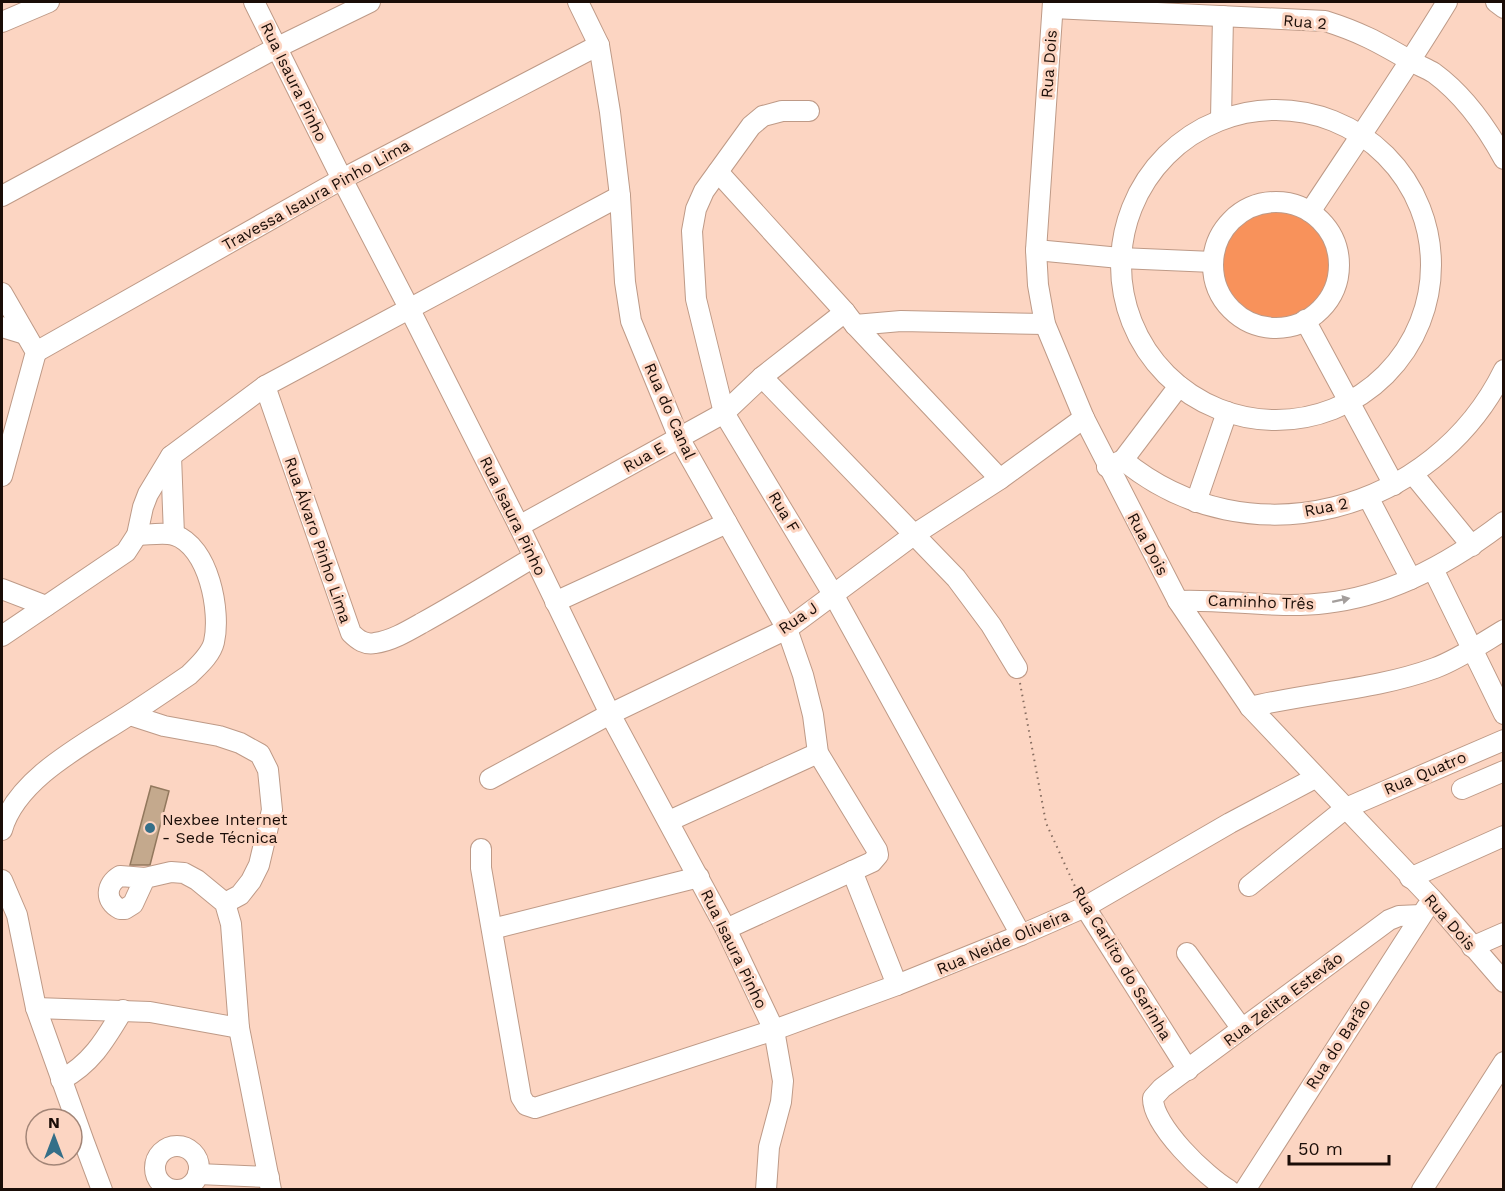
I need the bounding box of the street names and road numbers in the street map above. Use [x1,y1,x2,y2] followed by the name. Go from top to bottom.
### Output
[1282,11,1328,33] street label: Rua 2
[257,19,331,145] street label: Rua Isaura Pinho
[1037,29,1061,99] street label: Rua Dois
[219,135,413,255] street label: Travessa Isaura Pinho Lima
[640,360,700,462] street label: Rua do Canal
[620,438,668,476] street label: Rua E
[476,453,550,579] street label: Rua Isaura Pinho
[281,454,355,626] street label: Rua Álvaro Pinho Lima
[764,488,804,536] street label: Rua F
[1303,493,1349,521] street label: Rua 2
[1124,509,1172,579] street label: Rua Dois
[1207,591,1315,613] street label: Caminho Três
[775,598,821,638] street label: Rua J
[1381,747,1469,799] street label: Rua Quatro
[1069,883,1175,1043] street label: Rua Carlito do Sarinha
[697,886,771,1012] street label: Rua Isaura Pinho
[1420,890,1480,954] street label: Rua Dois
[934,905,1072,979] street label: Rua Neide Oliveira
[1220,948,1346,1050] street label: Rua Zelita Estevão
[1302,995,1374,1093] street label: Rua do Barão

